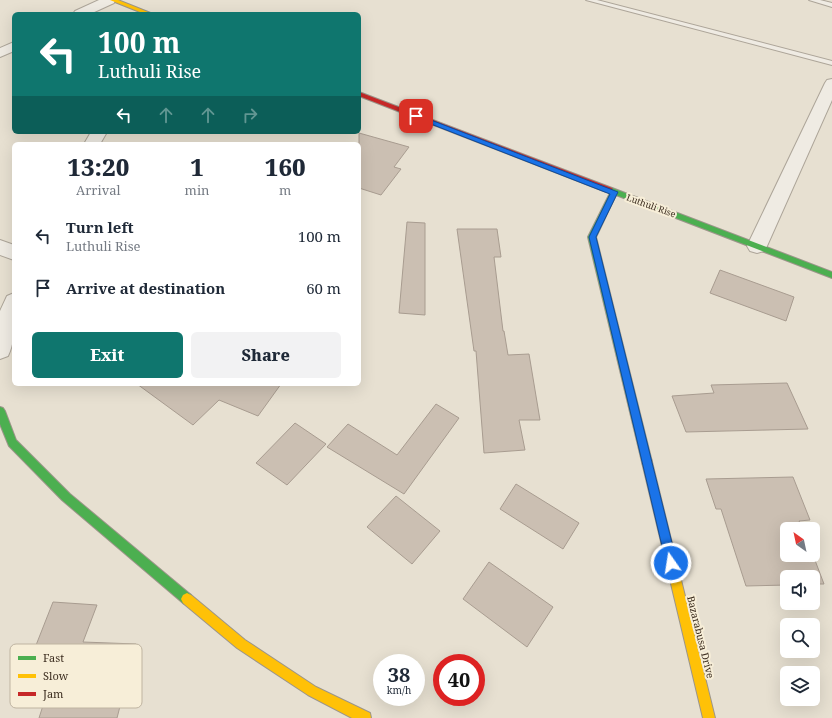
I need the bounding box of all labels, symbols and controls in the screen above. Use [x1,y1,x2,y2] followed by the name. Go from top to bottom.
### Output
[98,23,180,61] text: 100 m
[32,28,84,80] icon: left
[98,59,201,83] text: Luthuli Rise
[399,99,433,133] pin
[113,104,135,126] icon: left
[155,104,177,126] icon: ahead
[197,104,219,126] icon: ahead
[239,104,261,126] icon: right
[405,105,427,127] icon: arrive
[67,150,129,183] text: 13:20
[190,150,204,183] text: 1
[265,150,306,183] text: 160
[76,181,121,199] text: Arrival
[185,181,209,199] text: min
[279,181,291,199] text: m
[625,191,678,221] street label: Luthuli Rise
[66,217,134,237] text: Turn left
[32,225,54,247] icon: left
[298,226,341,246] text: 100 m
[66,237,141,255] text: Luthuli Rise
[32,277,54,299] icon: arrive
[66,278,225,298] text: Arrive at destination
[306,278,341,298] text: 60 m
[32,332,183,378] button: Exit
[191,332,341,378] button: Share
[780,522,820,562] north arrow
[780,522,820,706] map controls
[650,542,692,584] position arrow
[780,570,820,610] button: sound
[684,594,718,680] street label: Bazarabusa Drive
[780,618,820,658] button: search
[10,644,142,708] legend
[43,650,64,665] text: Fast
[433,654,485,706] speed limit sign: 40
[388,661,410,688] text: 38
[780,666,820,706] button: layers
[43,668,69,683] text: Slow
[387,683,411,697] text: km/h
[42,686,64,701] text: Jam

